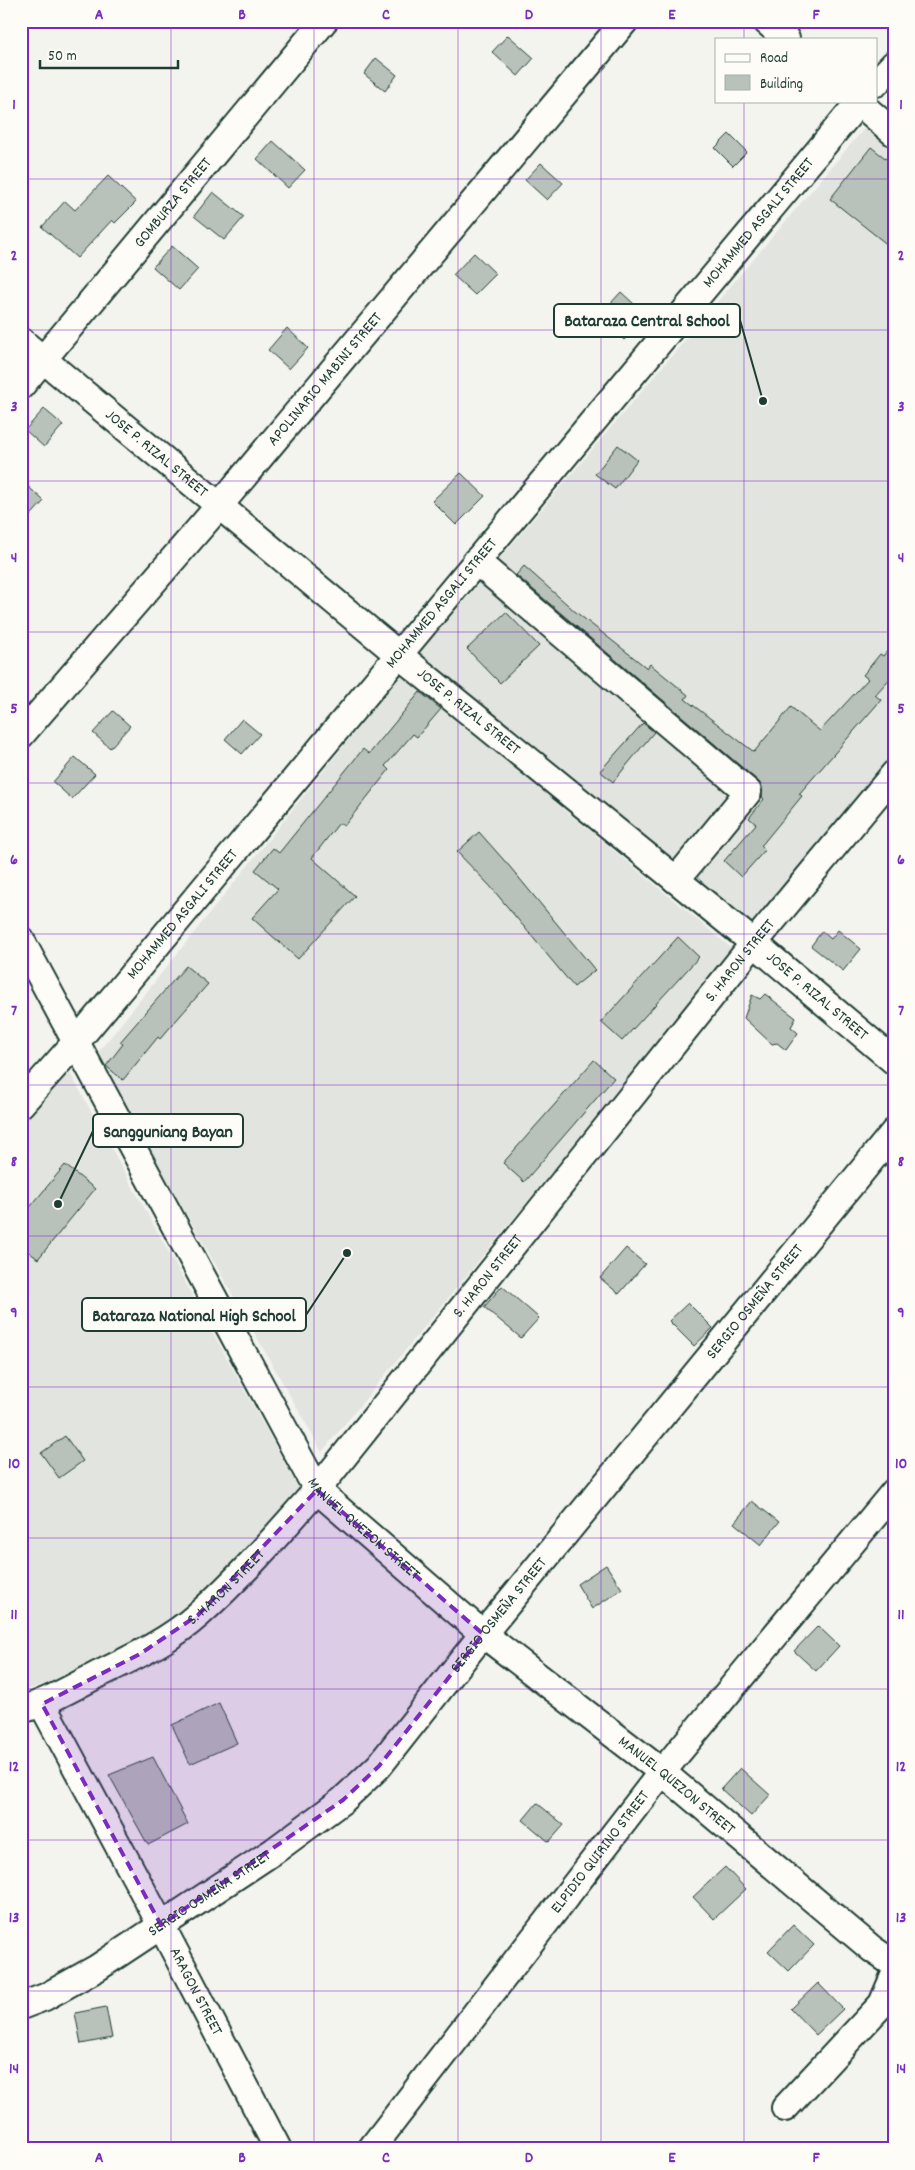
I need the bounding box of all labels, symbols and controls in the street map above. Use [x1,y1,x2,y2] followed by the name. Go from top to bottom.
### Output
[95,4,104,27] text: A
[238,4,246,27] text: B
[382,4,390,27] text: C
[525,4,534,27] text: D
[668,4,676,27] text: E
[812,4,820,27] text: F
[40,38,178,70] scale bar
[715,38,878,102] legend
[48,46,77,68] text: 50 m
[760,48,788,70] text: Road
[760,74,803,96] text: Building
[12,94,16,117] text: 1
[899,94,903,117] text: 1
[129,152,218,253] street label: GOMBURZA STREET
[697,152,820,293] street label: MOHAMMED ASGALI STREET
[11,245,18,268] text: 2
[898,245,905,268] text: 2
[554,304,740,337] callout: Bataraza Central School
[262,307,388,451] street label: APOLINARIO MABINI STREET
[564,310,731,335] text: Bataraza Central School
[10,396,18,419] text: 3
[897,396,905,419] text: 3
[100,404,213,503] street label: JOSE P. RIZAL STREET
[380,533,503,673] street label: MOHAMMED ASGALI STREET
[11,547,17,570] text: 4
[898,547,904,570] text: 4
[412,662,526,761] street label: JOSE P. RIZAL STREET
[10,698,18,721] text: 5
[897,698,905,721] text: 5
[121,844,244,985] street label: MOHAMMED ASGALI STREET
[10,849,18,872] text: 6
[897,849,905,872] text: 6
[699,914,781,1007] street label: S. HARON STREET
[761,946,874,1046] street label: JOSE P. RIZAL STREET
[11,1000,17,1023] text: 7
[898,1000,904,1023] text: 7
[93,1114,243,1147] callout: Sangguniang Bayan
[103,1121,233,1146] text: Sangguniang Bayan
[11,1151,18,1174] text: 8
[898,1151,905,1174] text: 8
[447,1229,529,1323] street label: S. HARON STREET
[701,1239,810,1364] street label: SERGIO OSMEÑA STREET
[82,1298,306,1331] callout: Bataraza National High School
[10,1302,18,1325] text: 9
[897,1302,905,1325] text: 9
[92,1305,296,1330] text: Bataraza National High School
[8,1453,20,1476] text: 10
[895,1453,907,1476] text: 10
[301,1474,426,1586] street label: MANUEL QUEZON STREET
[182,1543,271,1631] street label: S. HARON STREET
[445,1552,553,1678] street label: SERGIO OSMEÑA STREET
[10,1604,18,1627] text: 11
[897,1604,905,1627] text: 11
[613,1730,741,1841] street label: MANUEL QUEZON STREET
[9,1756,19,1779] text: 12
[896,1756,906,1779] text: 12
[545,1785,655,1919] street label: ELPIDIO QUIRINO STREET
[143,1844,276,1943] street label: SERGIO OSMEÑA STREET
[9,1907,19,1930] text: 13
[896,1907,906,1930] text: 13
[163,1943,228,2040] street label: ARAGON STREET
[9,2058,19,2081] text: 14
[896,2058,906,2081] text: 14
[95,2147,104,2170] text: A
[238,2147,246,2170] text: B
[382,2147,390,2170] text: C
[525,2147,534,2170] text: D
[668,2147,676,2170] text: E
[812,2147,820,2170] text: F

